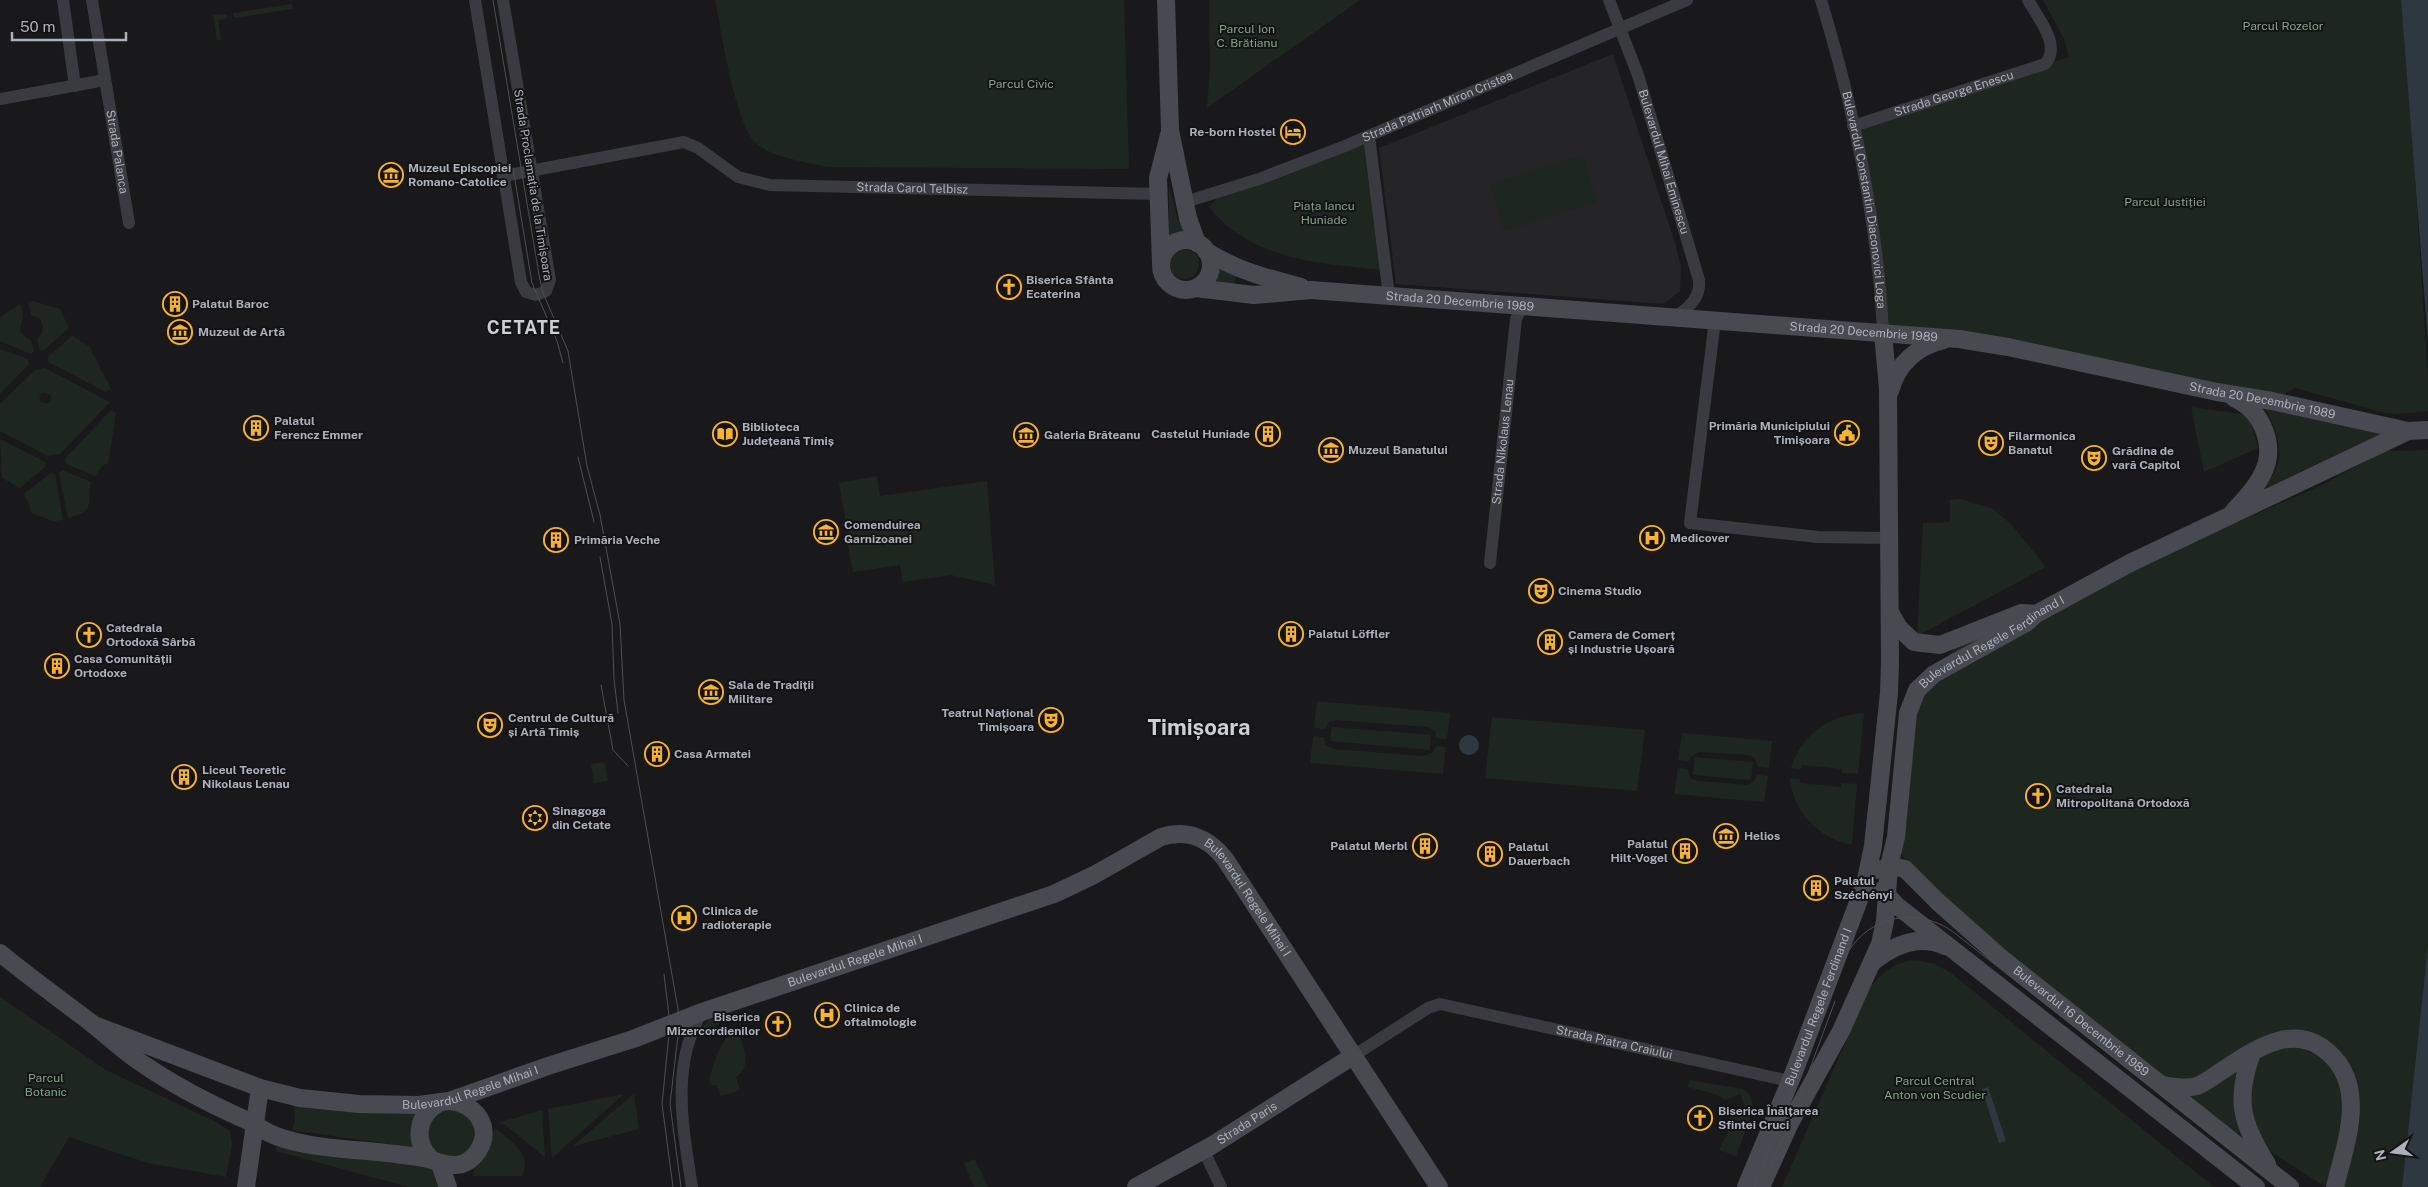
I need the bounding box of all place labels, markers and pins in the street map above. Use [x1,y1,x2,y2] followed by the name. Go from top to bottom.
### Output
[1280,119,1306,145] hotel icon: Re-born Hostel
[1189,125,1276,139] place label: Re-born Hostel
[408,161,511,189] place label: Muzeul Episcopiei Romano-Catolice
[378,162,404,188] museum icon: Muzeul Episcopiei Romano-Catolice
[1026,273,1114,301] place label: Biserica Sfânta Ecaterina
[996,274,1022,300] church icon: Biserica Sfânta Ecaterina
[162,291,188,317] building icon: Palatul Baroc
[192,297,270,311] place label: Palatul Baroc
[167,319,193,345] museum icon: Muzeul de Artă
[198,325,285,339] place label: Muzeul de Artă
[274,414,363,442] place label: Palatul Ferencz Emmer
[243,415,269,441] building icon: Palatul Ferencz Emmer
[1709,419,1830,447] place label: Primăria Municipiului Timișoara
[742,420,834,448] place label: Biblioteca Județeană Timiș
[1834,420,1860,446] public building icon: Primăria Municipiului Timișoara
[712,421,738,447] library icon: Biblioteca Județeană Timiș
[1255,421,1281,447] building icon: Castelul Huniade
[1013,422,1039,448] museum icon: Galeria Brăteanu
[1151,427,1250,441] place label: Castelul Huniade
[1044,428,1140,442] place label: Galeria Brăteanu
[2008,429,2076,457] place label: Filarmonica Banatul
[1978,430,2004,456] theatre icon: Filarmonica Banatul
[1318,437,1344,463] museum icon: Muzeul Banatului
[1348,443,1448,457] place label: Muzeul Banatului
[2112,444,2181,472] place label: Grădina de vară Capitol
[2081,445,2107,471] theatre icon: Grădina de vară Capitol
[844,518,921,546] place label: Comenduirea Garnizoanei
[813,519,839,545] museum icon: Comenduirea Garnizoanei
[1639,525,1665,551] hospital icon: Medicover
[543,527,569,553] building icon: Primăria Veche
[1670,531,1730,545] place label: Medicover
[574,533,660,547] place label: Primăria Veche
[1528,578,1554,604] theatre icon: Cinema Studio
[1558,584,1642,598] place label: Cinema Studio
[106,621,196,649] place label: Catedrala Ortodoxă Sârbă
[1278,621,1304,647] building icon: Palatul Löffler
[76,622,102,648] church icon: Catedrala Ortodoxă Sârbă
[1308,627,1390,641] place label: Palatul Löffler
[1568,628,1675,656] place label: Camera de Comerț și Industrie Ușoară
[1537,629,1563,655] building icon: Camera de Comerț și Industrie Ușoară
[74,652,172,680] place label: Casa Comunității Ortodoxe
[44,653,70,679] building icon: Casa Comunității Ortodoxe
[728,678,814,706] place label: Sala de Tradiții Militare
[698,679,724,705] museum icon: Sala de Tradiții Militare
[941,706,1034,734] place label: Teatrul Național Timișoara
[1038,707,1064,733] theatre icon: Teatrul Național Timișoara
[508,711,614,739] place label: Centrul de Cultură și Artă Timiș
[477,712,503,738] theatre icon: Centrul de Cultură și Artă Timiș
[644,741,670,767] building icon: Casa Armatei
[674,747,751,761] place label: Casa Armatei
[202,763,290,791] place label: Liceul Teoretic Nikolaus Lenau
[171,764,197,790] building icon: Liceul Teoretic Nikolaus Lenau
[2056,782,2190,810] place label: Catedrala Mitropolitană Ortodoxă
[2025,783,2051,809] church icon: Catedrala Mitropolitană Ortodoxă
[552,804,611,832] place label: Sinagoga din Cetate
[522,805,548,831] synagogue icon: Sinagoga din Cetate
[1713,823,1739,849] museum icon: Helios
[1744,829,1780,843] place label: Helios
[1412,833,1438,859] building icon: Palatul Merbl
[1611,837,1668,865] place label: Palatul Hilt-Vogel
[1672,838,1698,864] building icon: Palatul Hilt-Vogel
[1330,839,1408,853] place label: Palatul Merbl
[1508,840,1570,868] place label: Palatul Dauerbach
[1477,841,1503,867] building icon: Palatul Dauerbach
[1834,874,1892,902] place label: Palatul Széchényi
[1803,875,1829,901] building icon: Palatul Széchényi
[702,904,772,932] place label: Clinica de radioterapie
[671,905,697,931] hospital icon: Clinica de radioterapie
[844,1001,917,1029] place label: Clinica de oftalmologie
[814,1002,840,1028] hospital icon: Clinica de oftalmologie
[666,1010,760,1038] place label: Biserica Mizercordienilor
[765,1011,791,1037] church icon: Biserica Mizercordienilor
[1718,1104,1818,1132] place label: Biserica Înălțarea Sfintei Cruci
[1687,1105,1713,1131] church icon: Biserica Înălțarea Sfintei Cruci

